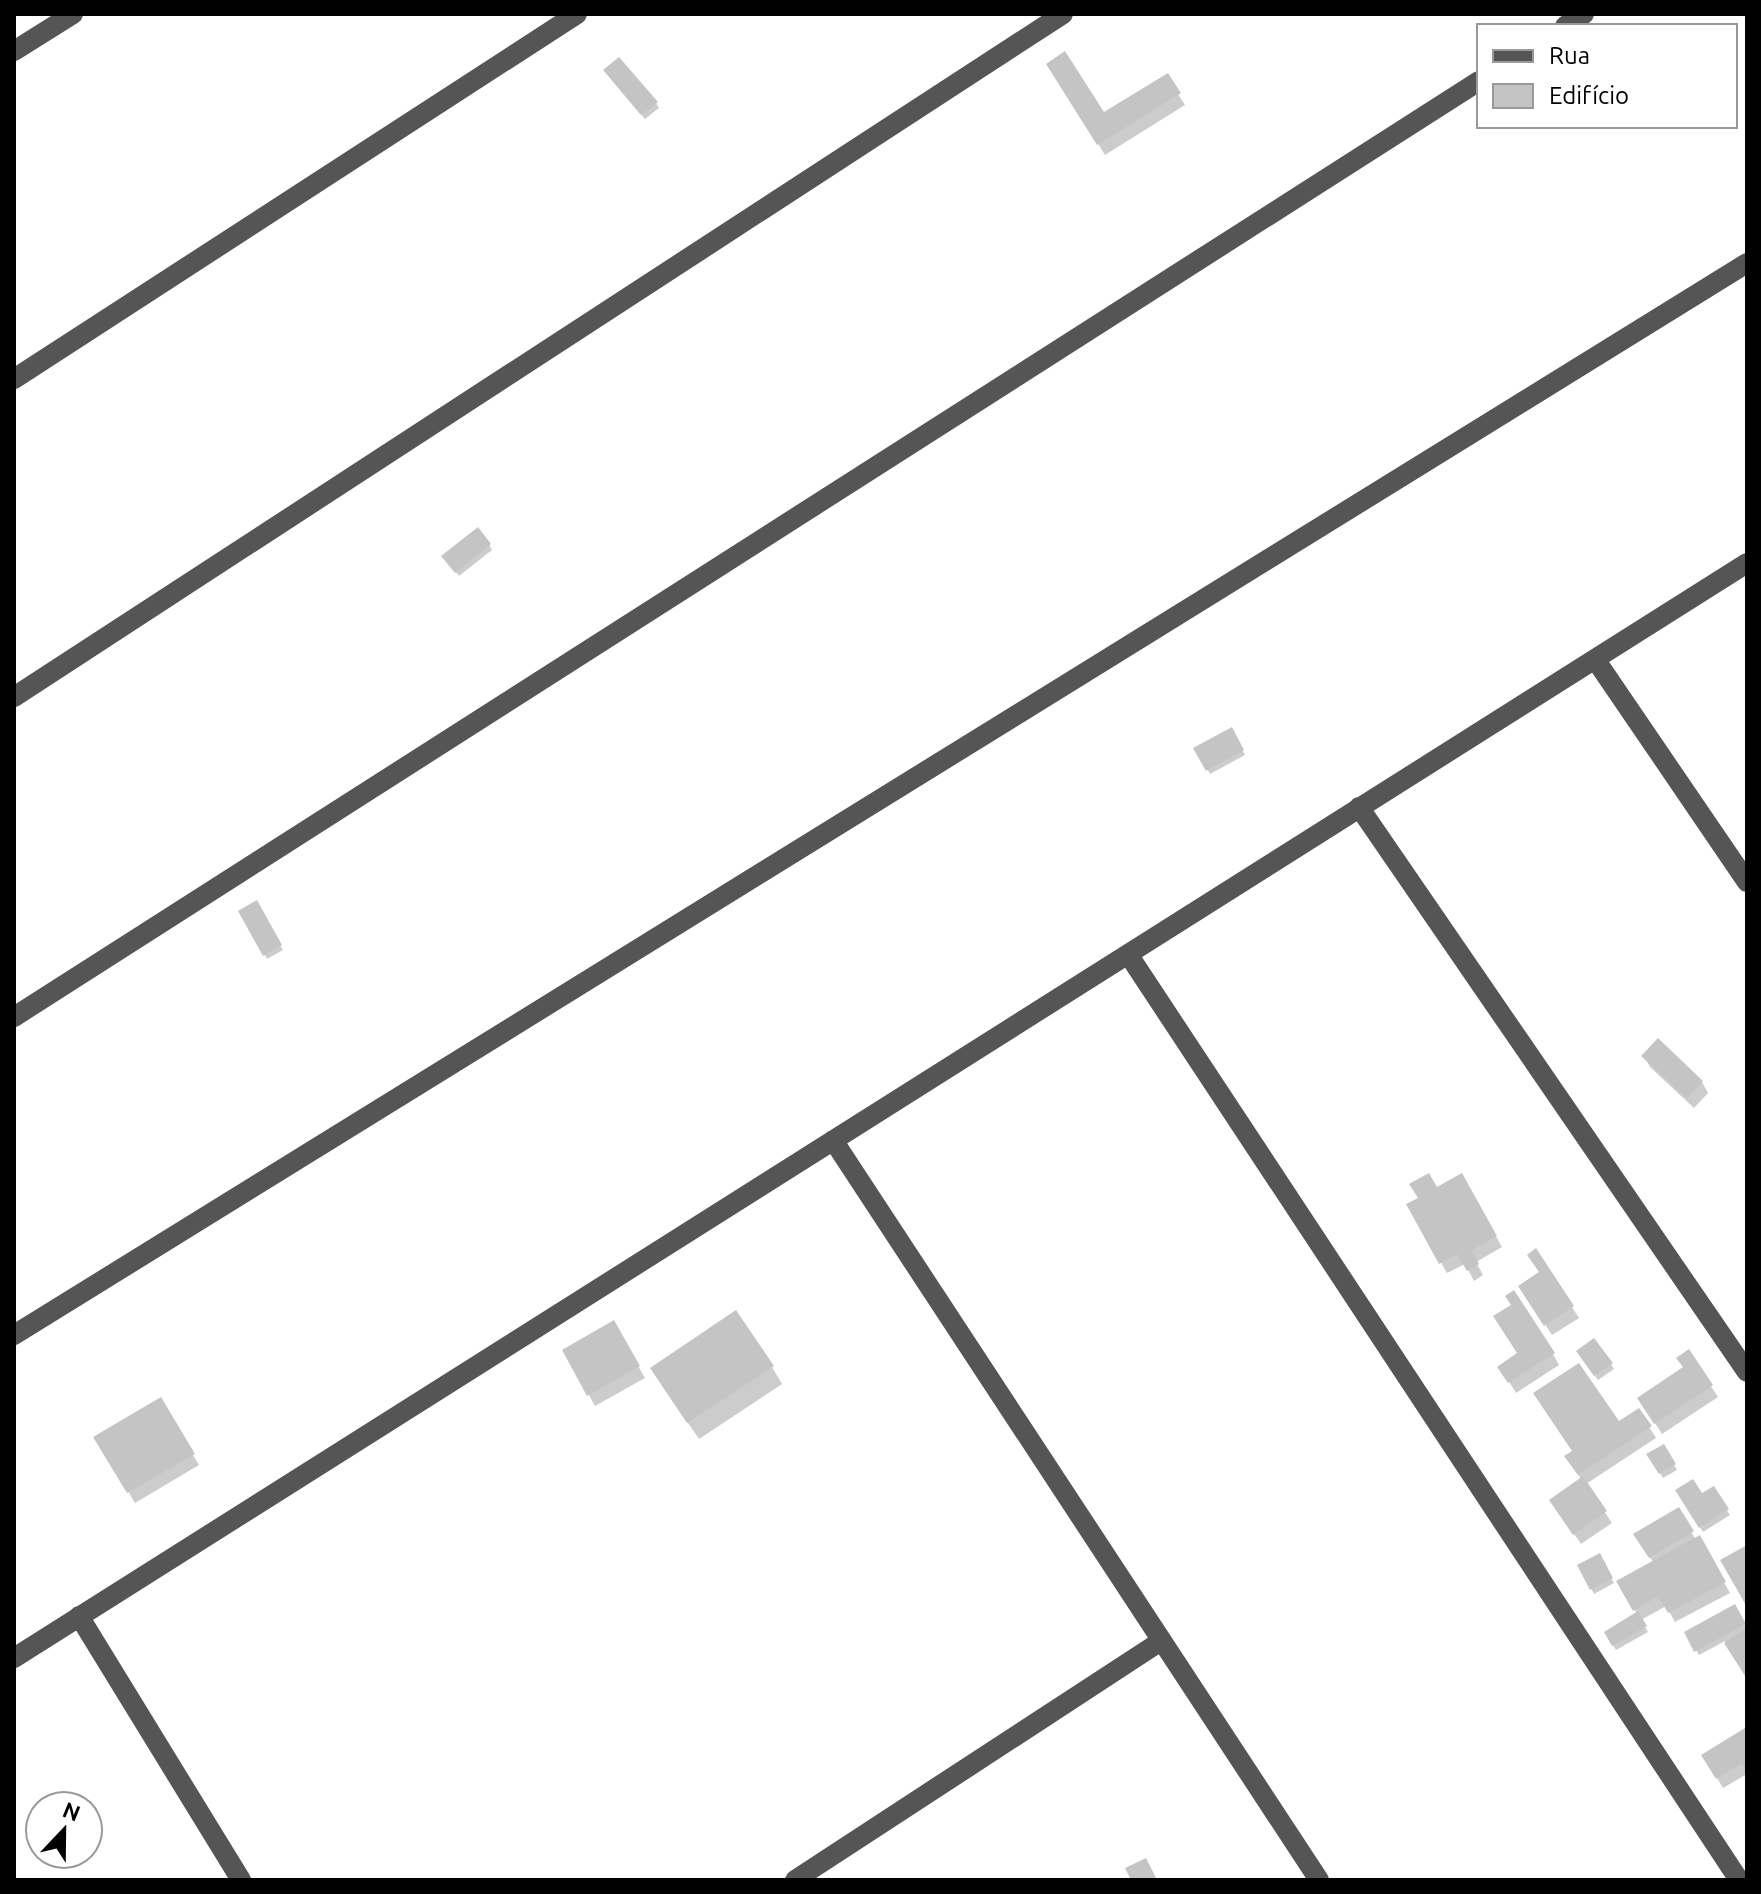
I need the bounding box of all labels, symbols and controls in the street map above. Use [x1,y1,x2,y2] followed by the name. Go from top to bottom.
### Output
[1477,24,1737,128] legend
[1549,42,1590,69] text: Rua
[1549,82,1629,109] text: Edifício
[24,1790,104,1870] north arrow
[59,1796,84,1826] text: N

